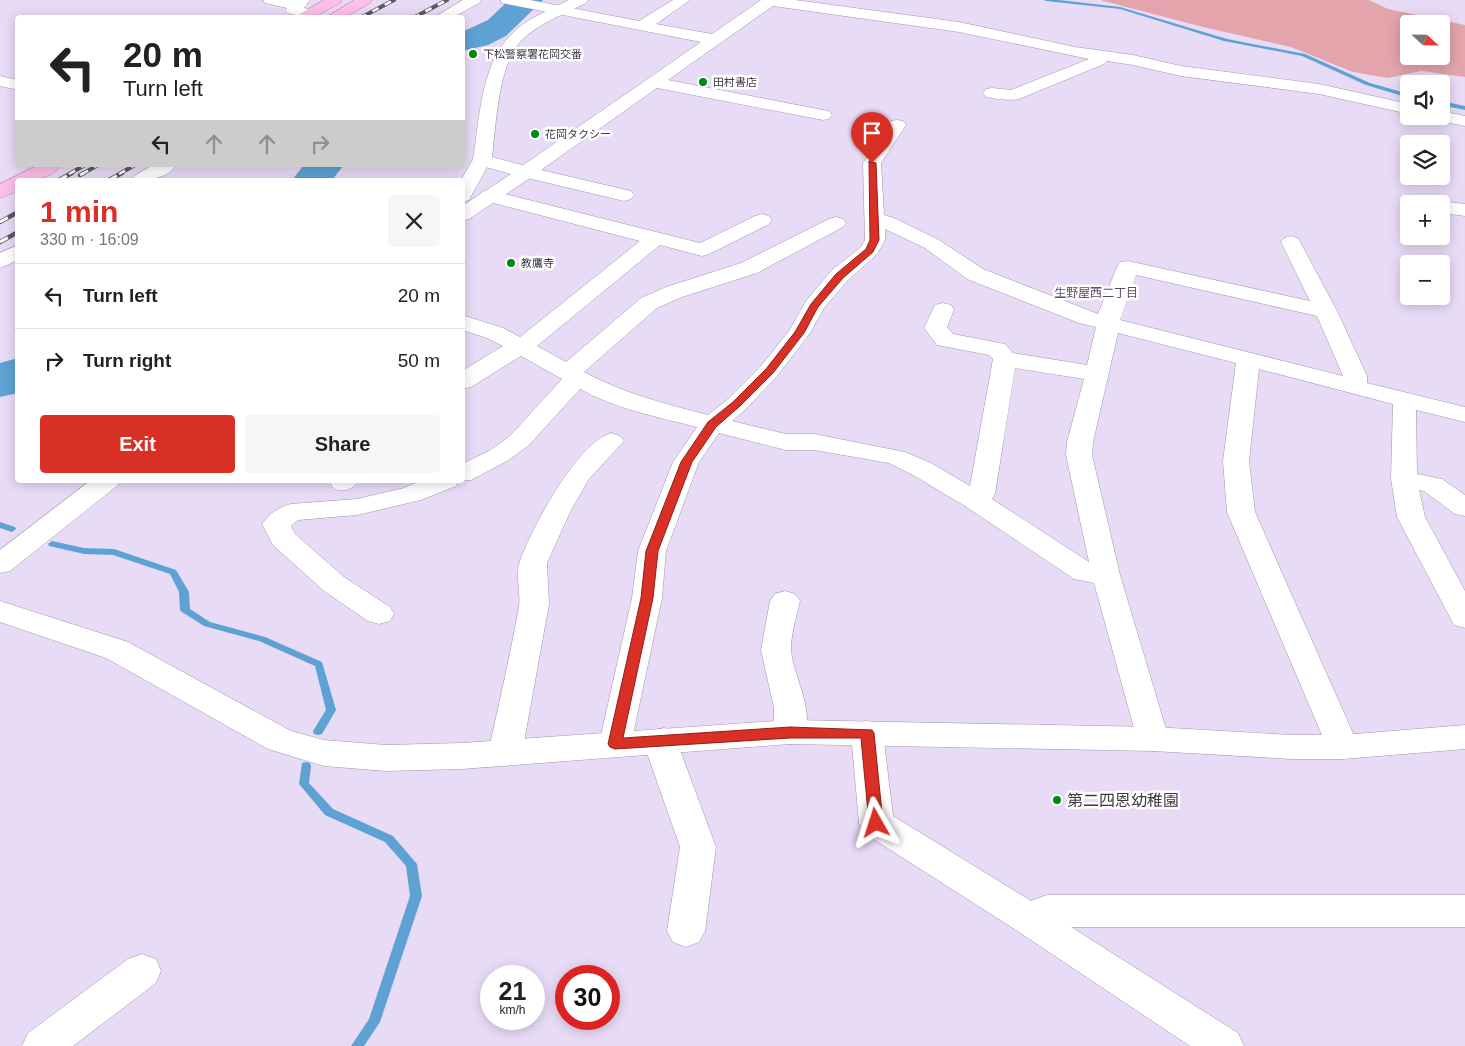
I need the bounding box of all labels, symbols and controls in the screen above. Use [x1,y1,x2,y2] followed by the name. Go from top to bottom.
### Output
[1400,15,1450,65] north arrow
[1400,15,1450,305] map controls
[40,35,105,100] icon: left
[123,35,203,74] text: 20 m
[467,48,479,60] marker: 下松警察署花岡交番
[483,48,582,60] place label: 下松警察署花岡交番
[1400,75,1450,125] button: sound
[123,76,203,101] text: Turn left
[697,76,709,88] marker: 田村書店
[713,76,757,88] place label: 田村書店
[851,112,893,163] pin
[858,119,886,147] icon: arrive
[529,128,541,140] marker: 花岡タクシー
[545,128,611,140] place label: 花岡タクシー
[147,130,175,158] icon: left
[200,130,228,158] icon: ahead
[253,130,281,158] icon: ahead
[306,130,334,158] icon: right
[1400,135,1450,185] button: layers
[40,195,118,228] text: 1 min
[388,195,440,247] button: close
[1400,195,1450,245] button: +
[40,231,139,248] text: 330 m · 16:09
[1400,255,1450,305] button: −
[505,257,517,269] marker: 教鷹寺
[521,257,554,269] place label: 教鷹寺
[40,282,68,310] icon: left
[83,285,158,306] text: Turn left
[398,285,440,306] text: 20 m
[1054,286,1138,300] district label: 生野屋西二丁目
[40,347,68,375] icon: right
[83,350,171,371] text: Turn right
[398,350,440,371] text: 50 m
[40,415,235,473] button: Exit
[245,415,440,473] button: Share
[1067,792,1179,809] place label: 第二四恩幼稚園
[1051,794,1063,806] marker: 第二四恩幼稚園
[849,796,901,848] position arrow
[555,965,620,1030] speed limit sign: 30
[499,977,526,1005] text: 21
[499,1003,526,1017] text: km/h

